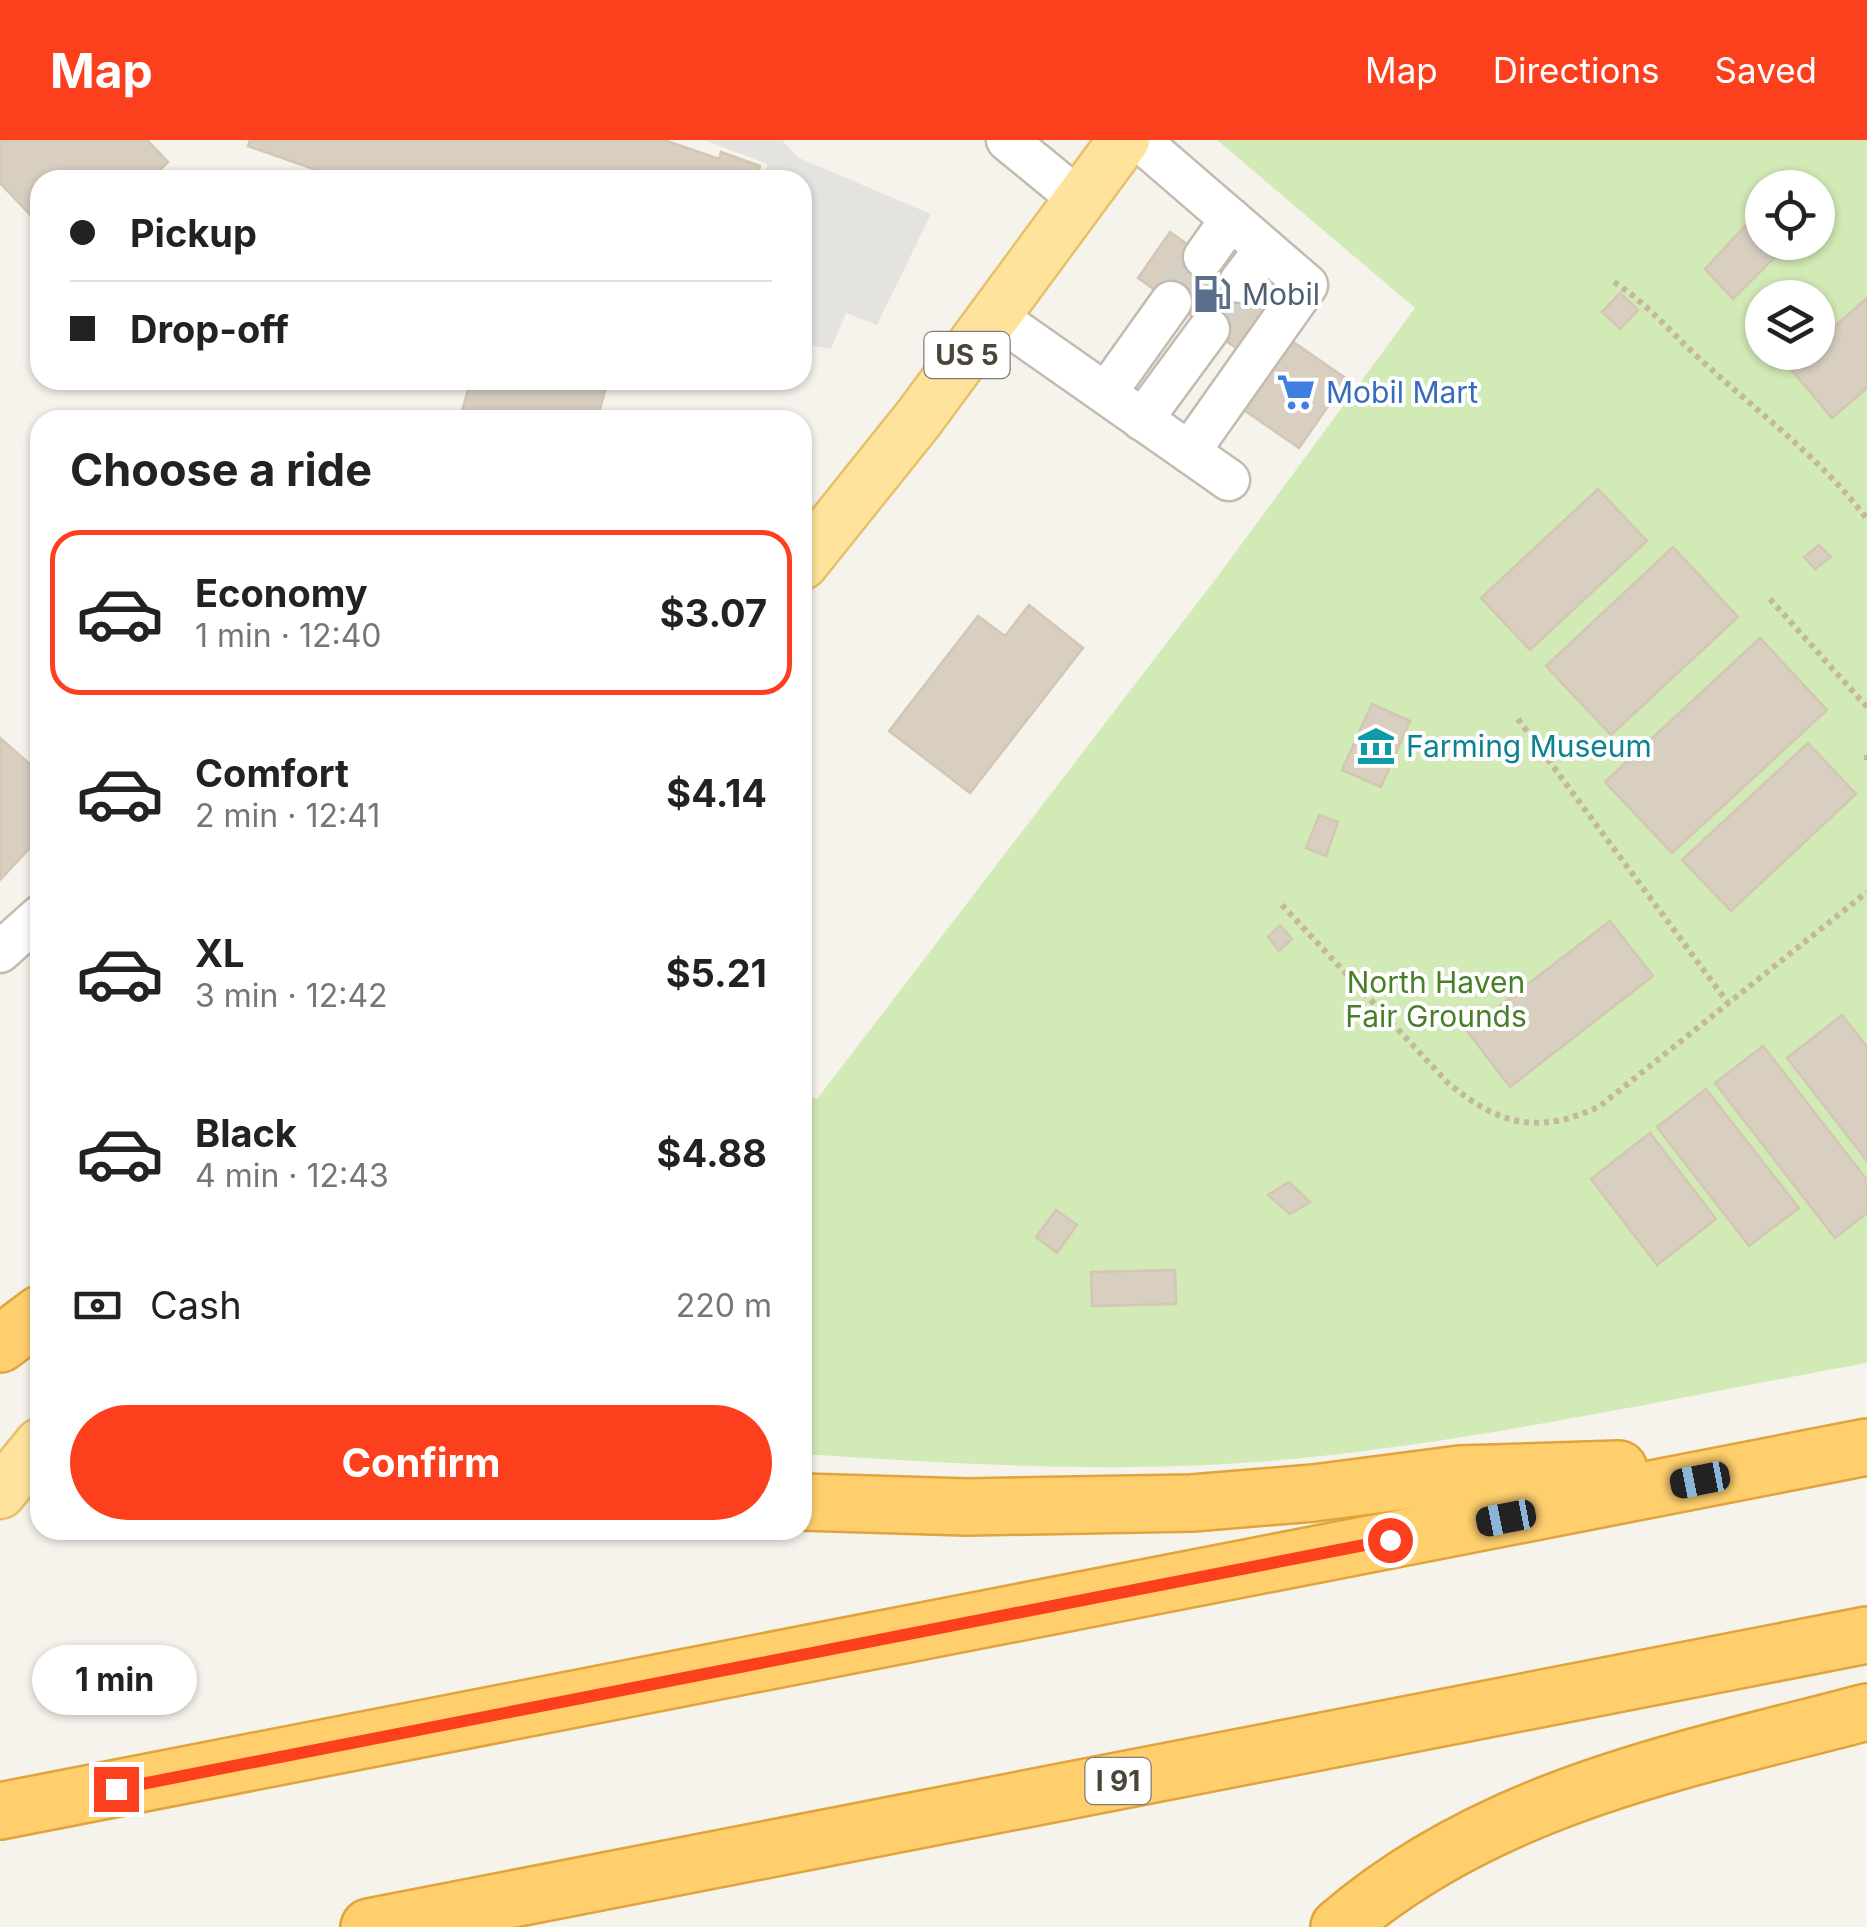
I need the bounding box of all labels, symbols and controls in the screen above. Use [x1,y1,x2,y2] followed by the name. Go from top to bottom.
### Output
[50,41,153,100] text: Map
[1365,49,1438,91] text: Map
[1493,49,1660,91] text: Directions
[1715,49,1817,91] text: Saved
[1745,170,1835,370] map controls
[1745,170,1835,260] button: locate
[130,210,257,256] text: Pickup
[1191,273,1233,315] fuel station icon: Mobil
[1242,276,1320,312] place label: Mobil
[1745,280,1835,370] button: layers
[130,306,289,352] text: Drop-off
[924,332,1010,378] road number: US 5
[1275,371,1317,413] supermarket icon: Mobil Mart
[1326,374,1478,410] place label: Mobil Mart
[70,442,372,497] text: Choose a ride
[75,568,165,658] icon: car
[195,570,368,616] text: Economy
[660,590,767,636] text: $3.07
[195,616,382,655] text: 1 min · 12:40
[1355,725,1397,767] museum icon: Farming Museum
[1406,728,1652,764] place label: Farming Museum
[75,748,165,838] icon: car
[195,750,349,796] text: Comfort
[666,770,767,816] text: $4.14
[195,796,380,835] text: 2 min · 12:41
[75,928,165,1018] icon: car
[195,930,245,976] text: XL
[666,950,767,996] text: $5.21
[1345,964,1527,1034] park label: North Haven Fair Grounds
[195,976,388,1015] text: 3 min · 12:42
[75,1108,165,1198] icon: car
[195,1110,297,1156] text: Black
[657,1130,767,1176] text: $4.88
[195,1156,389,1195] text: 4 min · 12:43
[70,1278,125,1333] icon: cash
[150,1282,242,1328] text: Cash
[676,1286,772,1325] text: 220 m
[70,1405,772,1520] button: Confirm
[1668,1460,1732,1500] car
[1474,1498,1538,1538] car
[1368,1518,1413,1563] route start
[34,1644,198,1714] callout: 1 min
[75,1660,154,1699] text: 1 min
[1086,1758,1150,1804] road number: I 91
[94,1767,139,1812] route end

